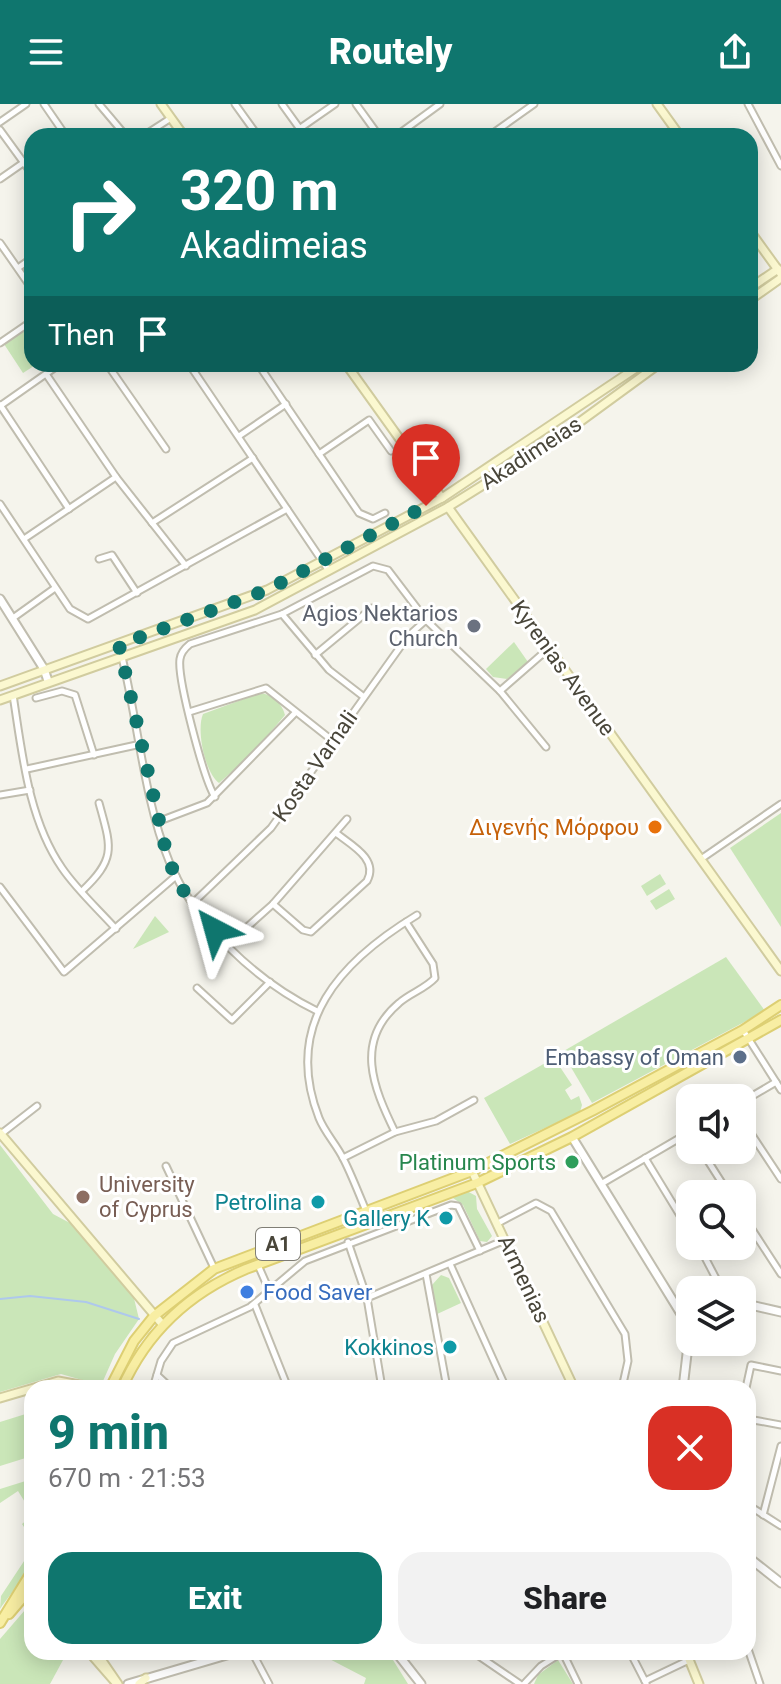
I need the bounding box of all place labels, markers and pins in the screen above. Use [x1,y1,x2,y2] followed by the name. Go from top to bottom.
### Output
[392,424,460,506] pin
[302,601,458,651] place label: Agios Nektarios Church
[465,617,483,635] marker: Agios Nektarios Church
[469,815,639,840] place label: Διγενής Μόρφου
[646,818,664,836] marker: Διγενής Μόρφου
[545,1045,724,1070] place label: Embassy of Oman
[731,1048,749,1066] marker: Embassy of Oman
[399,1150,556,1175] place label: Platinum Sports
[563,1153,581,1171] marker: Platinum Sports
[99,1172,195,1222] place label: University of Cyprus
[74,1188,92,1206] marker: University of Cyprus
[215,1190,302,1215] place label: Petrolina
[309,1193,327,1211] marker: Petrolina
[343,1206,430,1231] place label: Gallery K
[437,1209,455,1227] marker: Gallery K
[263,1280,373,1305] place label: Food Saver
[238,1283,256,1301] marker: Food Saver
[344,1335,434,1360] place label: Kokkinos
[441,1338,459,1356] marker: Kokkinos

